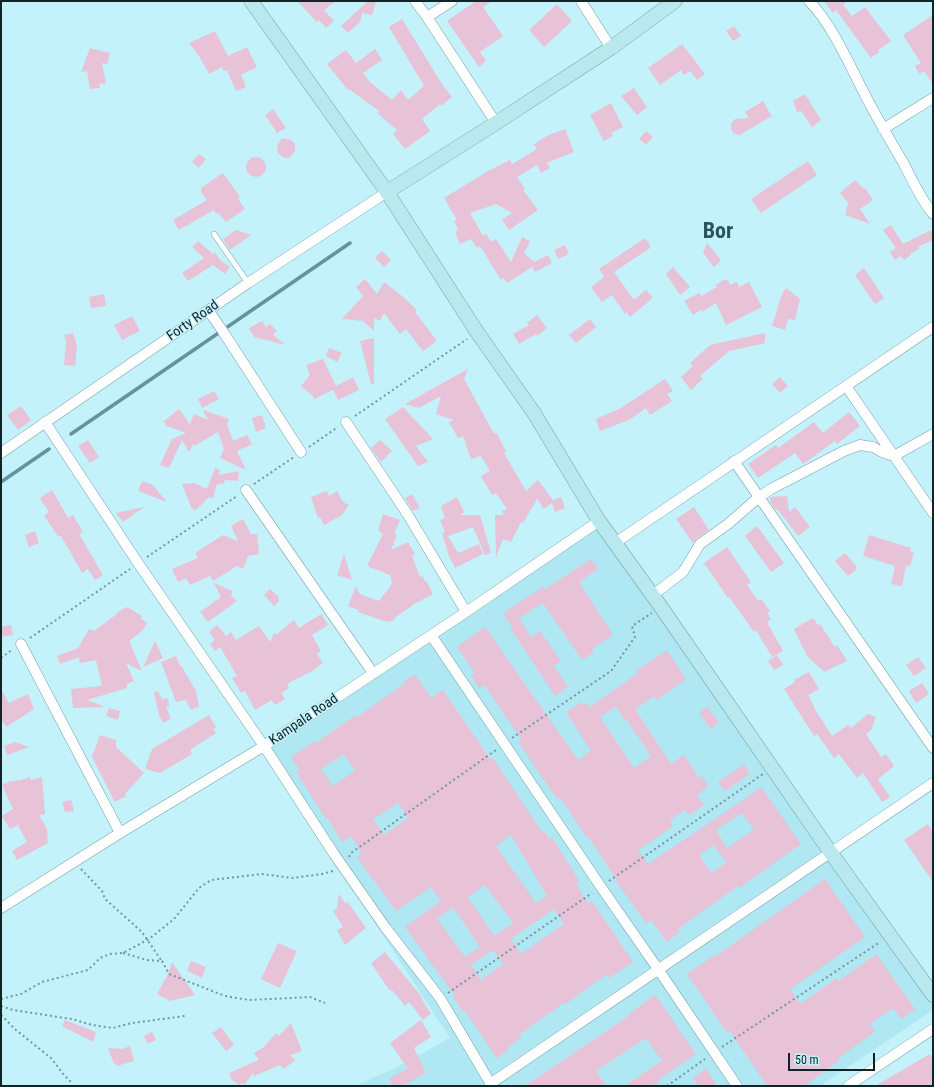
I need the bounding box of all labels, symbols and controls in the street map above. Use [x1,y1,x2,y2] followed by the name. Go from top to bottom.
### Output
[703,219,733,245] district label: Bor
[164,297,222,345] street label: Forty Road
[266,691,342,749] street label: Kampala Road
[790,1045,877,1071] scale bar
[795,1053,819,1067] text: 50 m

